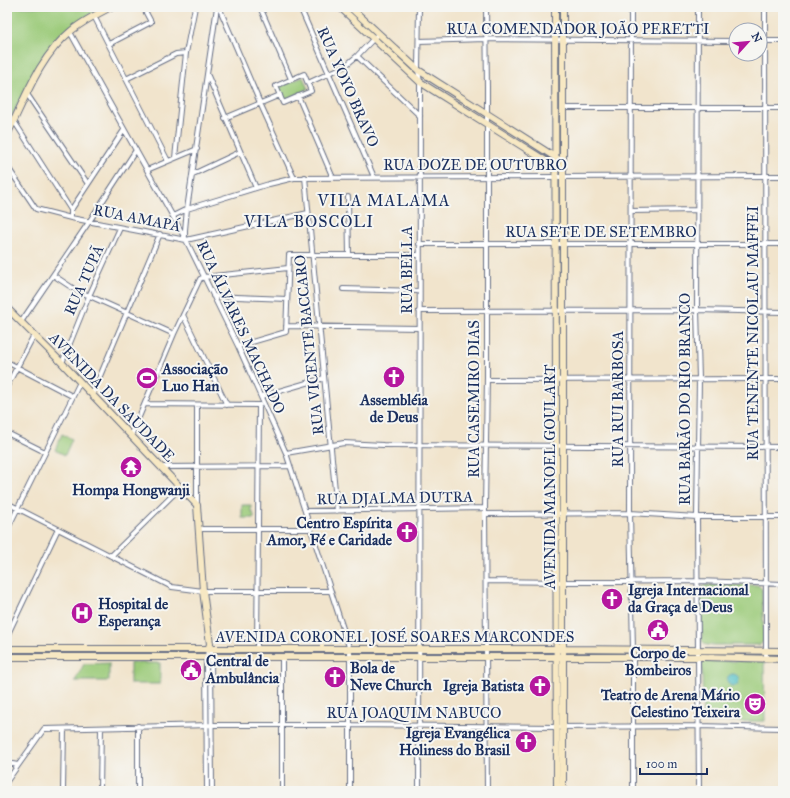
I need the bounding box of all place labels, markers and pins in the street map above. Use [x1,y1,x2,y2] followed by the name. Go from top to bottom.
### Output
[161,360,228,395] place label: Associação Luo Han
[381,364,407,390] church icon: Assembléia de Deus
[134,365,160,391] sports icon: Associação Luo Han
[359,391,429,426] place label: Assembléia de Deus
[118,454,144,480] temple icon: Hompa Hongwanji
[72,481,191,500] place label: Hompa Hongwanji
[266,514,393,549] place label: Centro Espírita Amor, Fé e Caridade
[394,519,420,545] church icon: Centro Espírita Amor, Fé e Caridade
[628,581,750,617] place label: Igreja Internacional da Graça de Deus
[599,586,625,612] church icon: Igreja Internacional da Graça de Deus
[98,595,169,631] place label: Hospital de Esperança
[69,600,95,626] hospital icon: Hospital de Esperança
[645,617,671,643] public building icon: Corpo de Bombeiros
[625,644,692,679] place label: Corpo de Bombeiros
[205,652,280,687] place label: Central de Ambulância
[178,657,204,683] public building icon: Central de Ambulância
[350,659,433,694] place label: Bola de Neve Church
[322,664,348,690] church icon: Bola de Neve Church
[527,673,553,699] church icon: Igreja Batista
[443,677,525,696] place label: Igreja Batista
[600,686,741,721] place label: Teatro de Arena Mário Celestino Teixeira
[742,691,768,717] theatre icon: Teatro de Arena Mário Celestino Teixeira
[399,724,511,759] place label: Igreja Evangélica Holiness do Brasil
[513,729,539,755] church icon: Igreja Evangélica Holiness do Brasil

